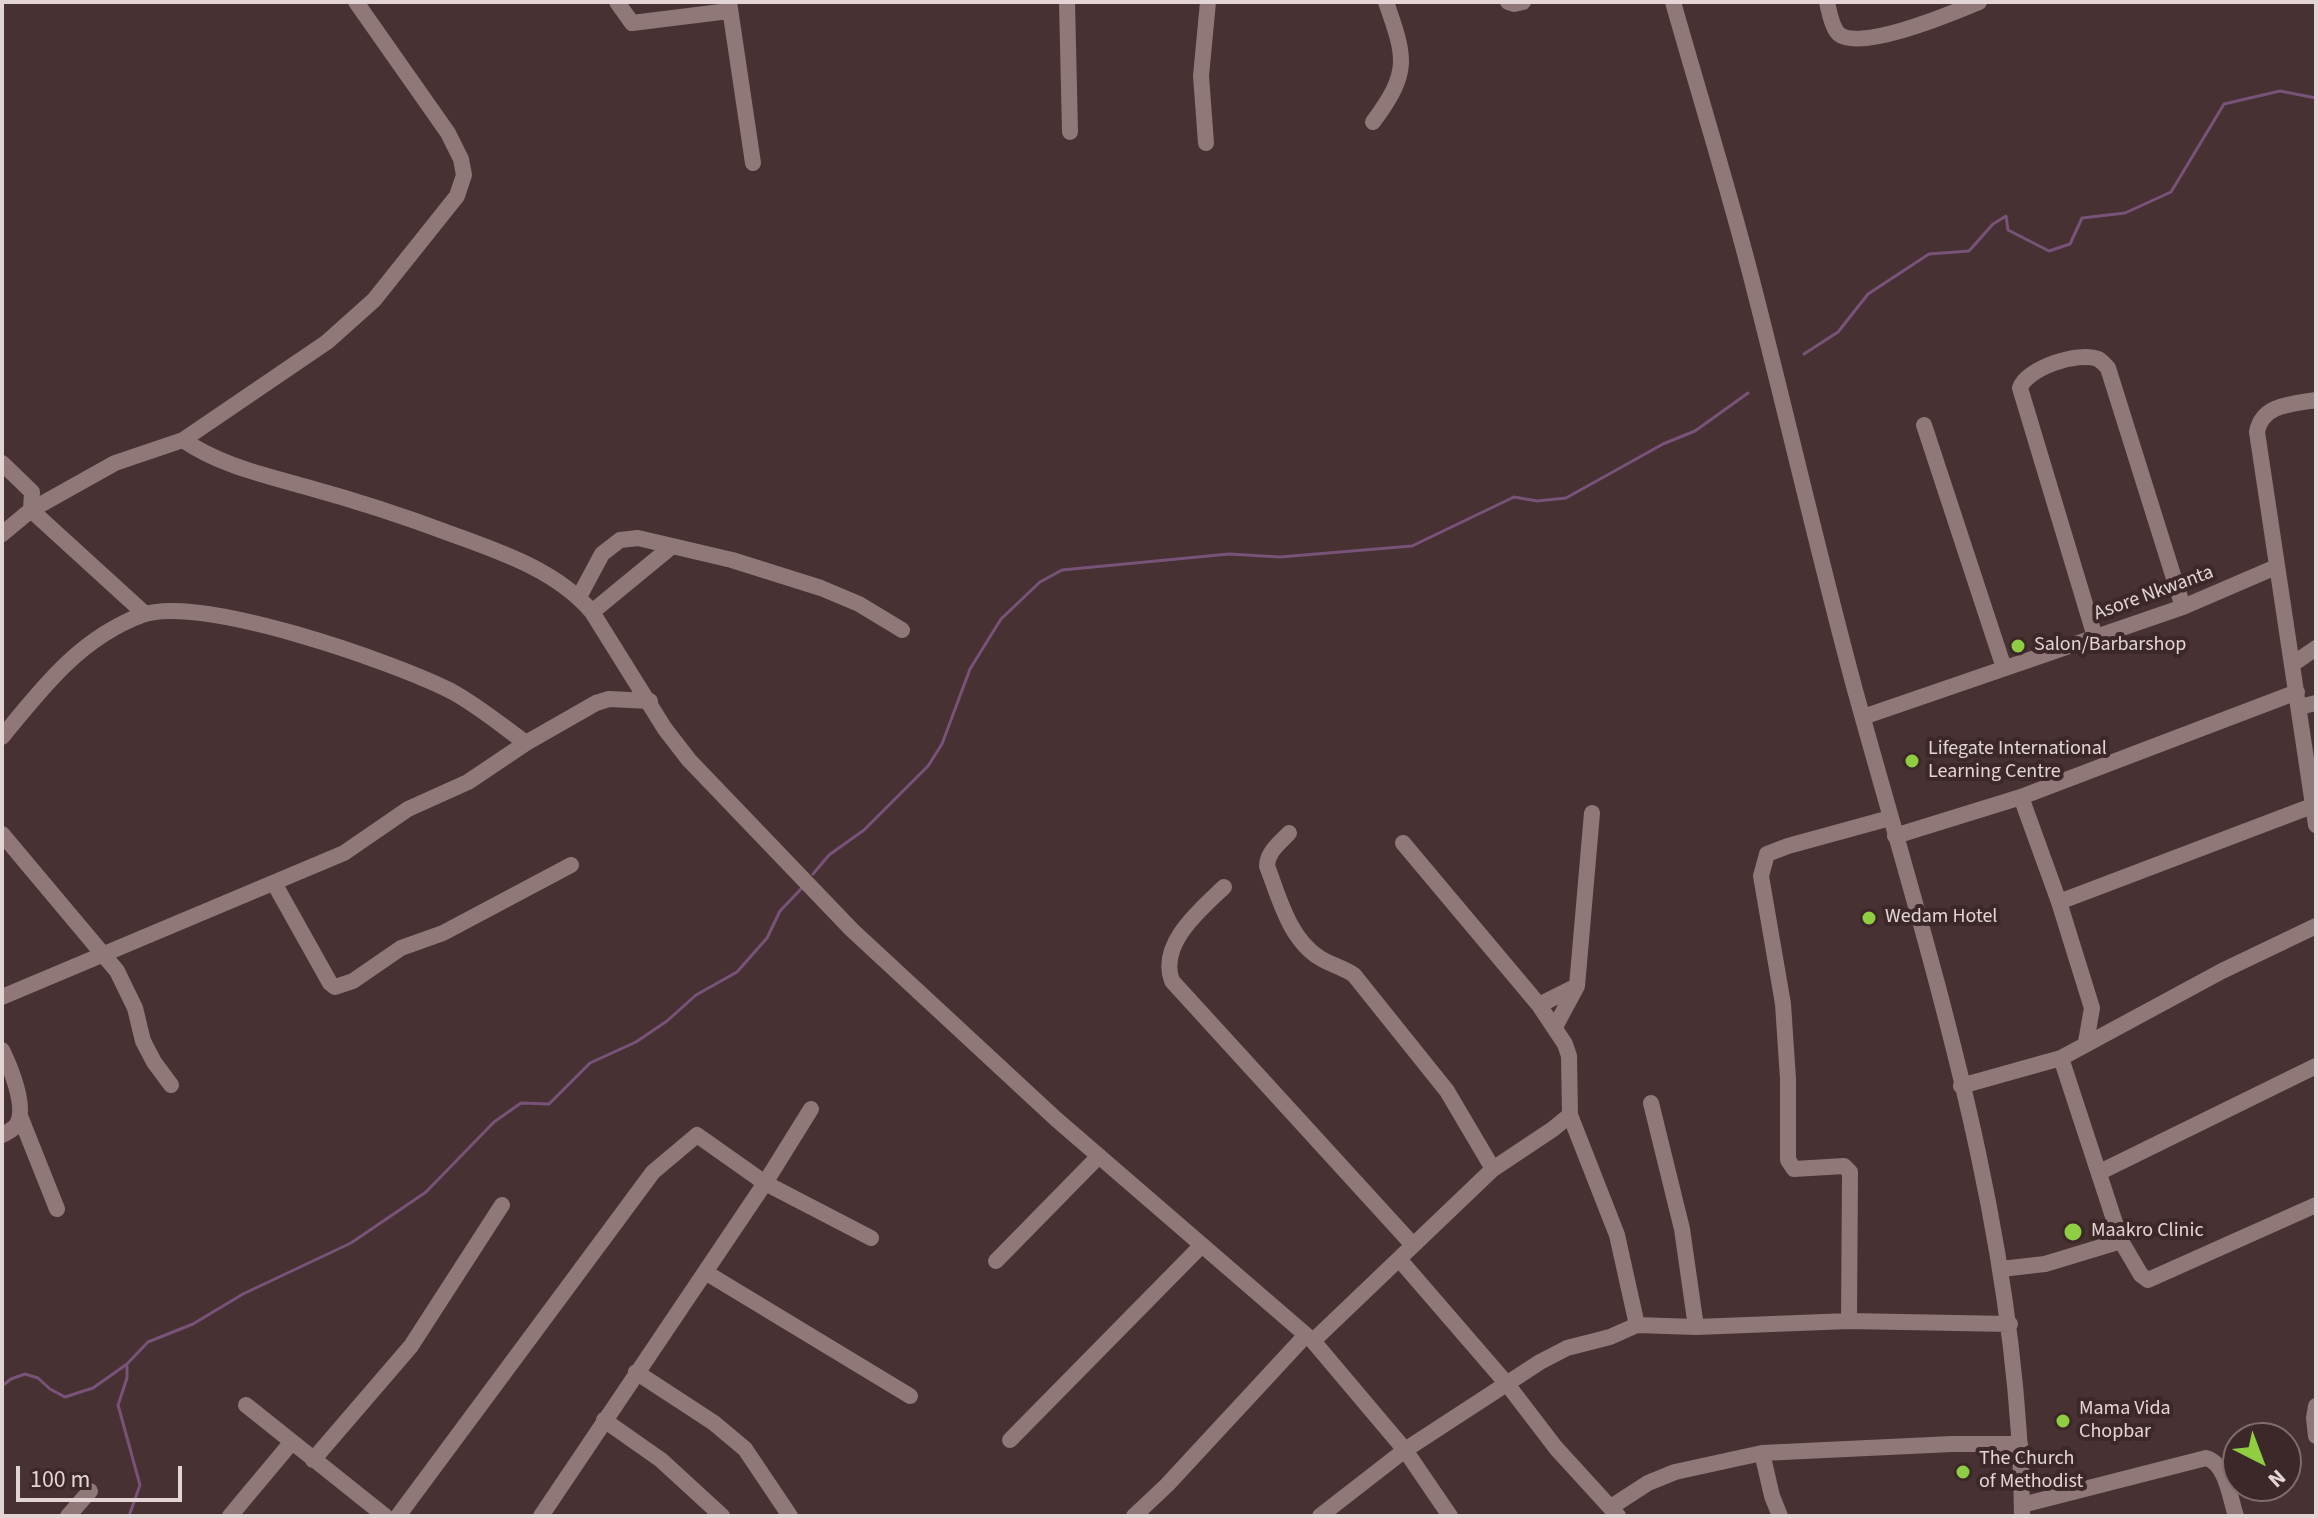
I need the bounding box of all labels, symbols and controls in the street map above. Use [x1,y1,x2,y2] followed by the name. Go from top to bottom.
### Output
[2091,561,2217,627] street label: Asore Nkwanta
[2034,634,2186,658] place label: Salon/Barbarshop
[2009,637,2027,655] marker: Salon/Barbarshop
[1928,738,2107,785] place label: Lifegate International Learning Centre
[1903,752,1921,770] marker: Lifegate International Learning Centre
[1885,906,1997,930] place label: Wedam Hotel
[1860,909,1878,927] marker: Wedam Hotel
[2091,1220,2204,1244] place label: Maakro Clinic
[2062,1221,2084,1243] marker: Maakro Clinic
[2079,1398,2171,1445] place label: Mama Vida Chopbar
[2054,1412,2072,1430] marker: Mama Vida Chopbar
[2222,1422,2302,1502] north arrow
[1979,1448,2083,1495] place label: The Church of Methodist
[20,1450,186,1500] scale bar
[30,1462,90,1497] text: 100 m
[2261,1462,2293,1495] text: N
[1954,1463,1972,1481] marker: The Church of Methodist

